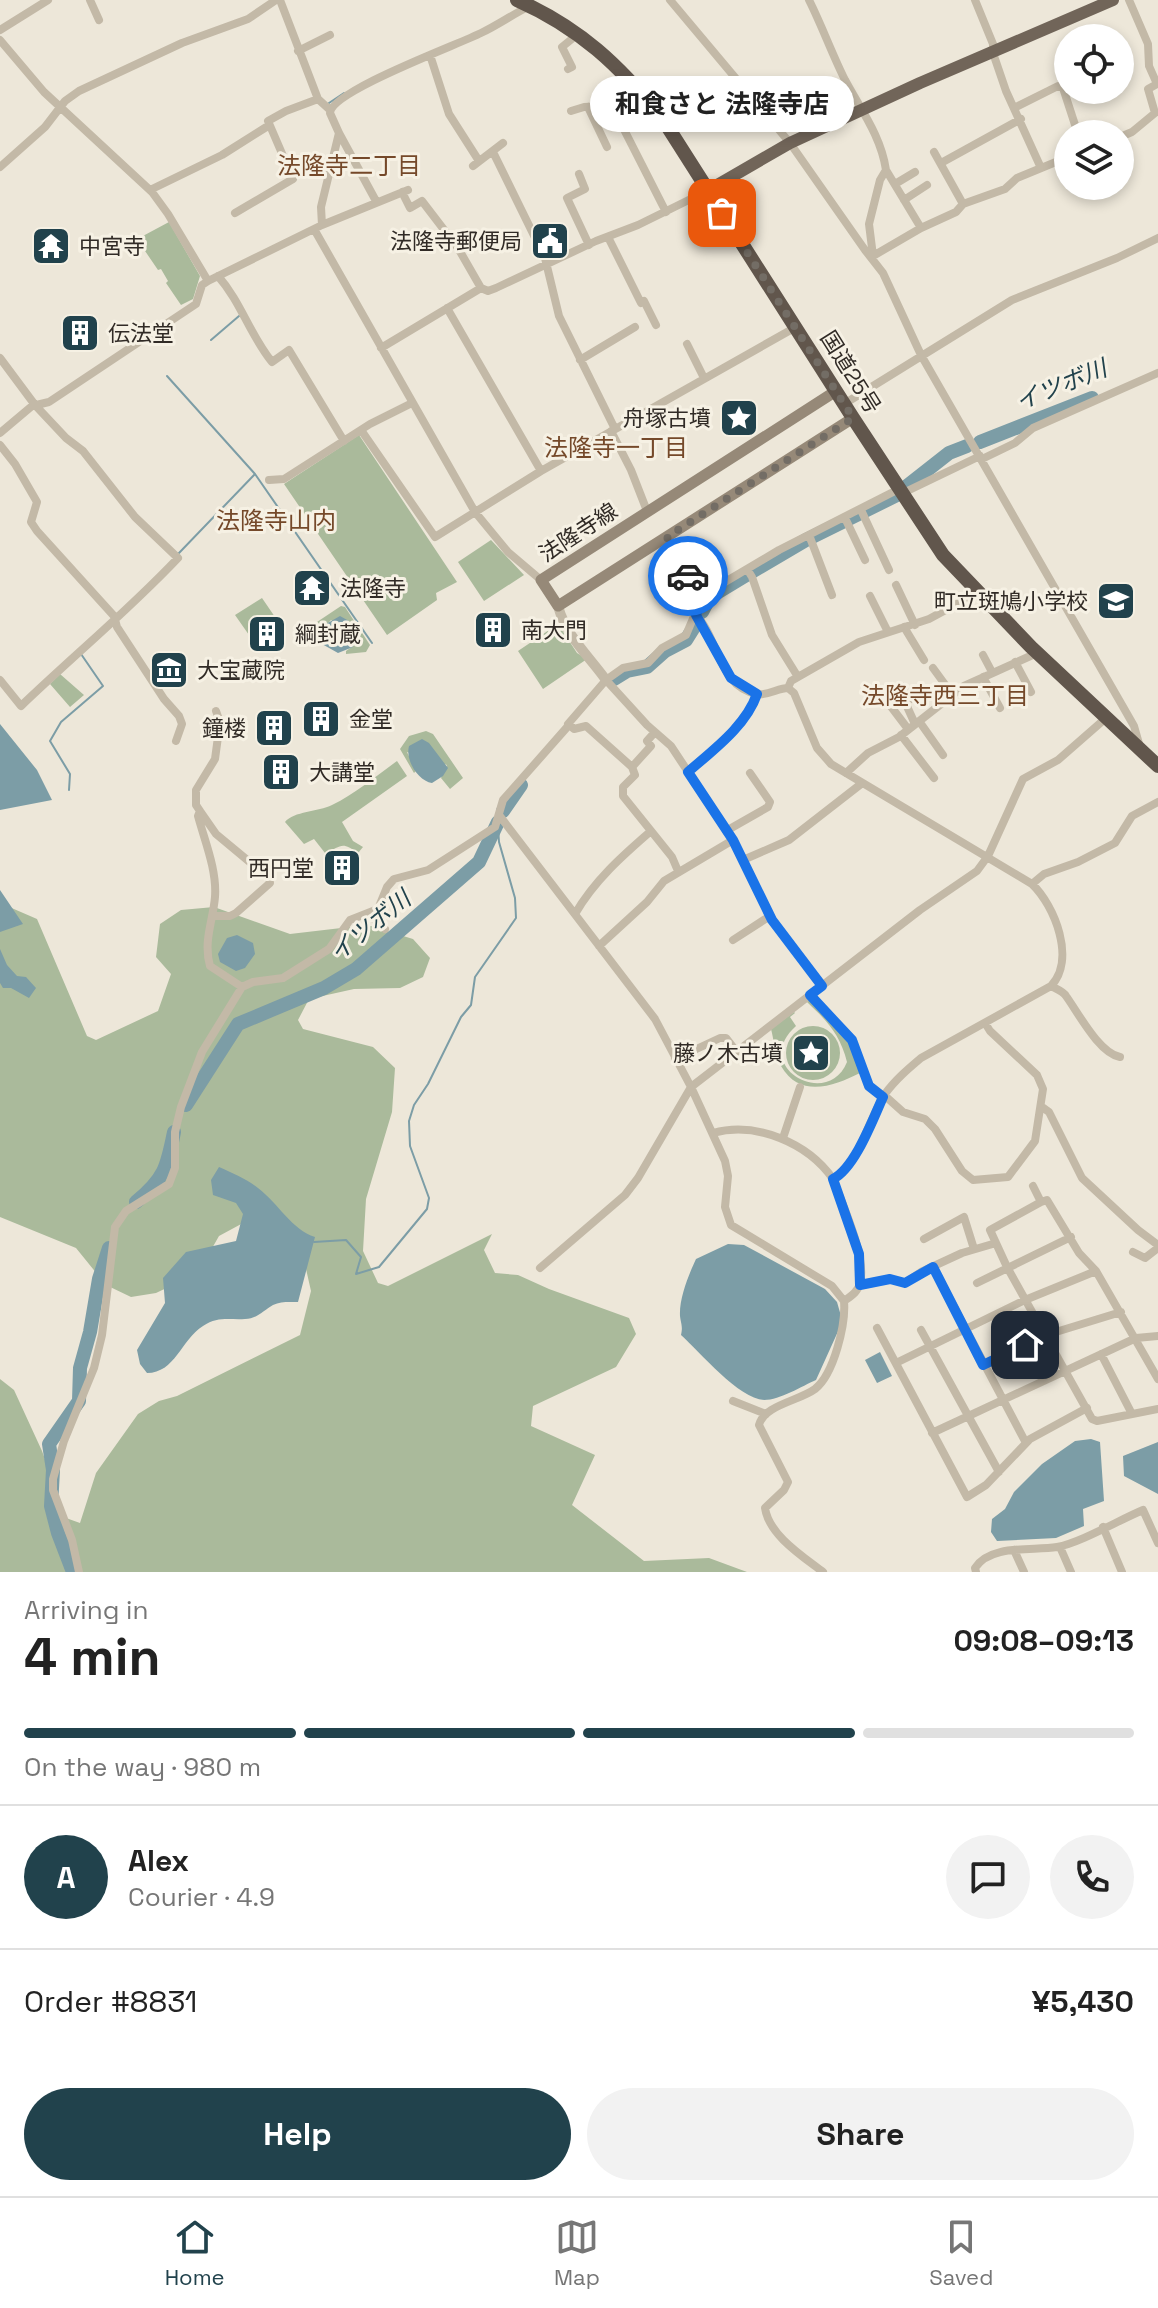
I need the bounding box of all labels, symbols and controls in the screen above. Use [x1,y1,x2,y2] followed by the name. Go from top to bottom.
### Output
[1054,24,1134,200] map controls
[1054,24,1134,104] button: locate
[590,77,854,133] callout: 和食さと 法隆寺店
[615,87,829,121] text: 和食さと 法隆寺店
[1054,120,1134,200] button: layers
[277,150,421,181] district label: 法隆寺二丁目
[688,179,756,247] pin
[700,191,744,235] icon: bag
[529,220,571,262] public building icon: 法隆寺郵便局
[30,225,72,267] temple icon: 中宮寺
[390,227,522,255] place label: 法隆寺郵便局
[79,232,145,260] place label: 中宮寺
[59,312,101,354] building icon: 伝法堂
[108,319,174,347] place label: 伝法堂
[815,325,887,419] street label: 国道25号
[1011,351,1114,417] water label: イツボ川
[718,397,760,439] place icon: 舟塚古墳
[623,404,711,432] place label: 舟塚古墳
[544,432,688,463] district label: 法隆寺一丁目
[533,496,623,568] street label: 法隆寺線
[216,505,336,536] district label: 法隆寺山内
[648,536,728,616] courier
[666,554,710,598] icon: car
[291,567,333,609] temple icon: 法隆寺
[340,574,406,602] place label: 法隆寺
[1095,580,1137,622] school or university icon: 町立斑鳩小学校
[934,587,1088,615] place label: 町立斑鳩小学校
[472,609,514,651] building icon: 南大門
[246,613,288,655] building icon: 綱封蔵
[521,616,587,644] place label: 南大門
[295,620,361,648] place label: 綱封蔵
[148,649,190,691] museum icon: 大宝蔵院
[197,656,285,684] place label: 大宝蔵院
[861,680,1029,711] district label: 法隆寺西三丁目
[300,698,342,740] building icon: 金堂
[349,705,393,733] place label: 金堂
[253,707,295,749] building icon: 鐘楼
[202,714,246,742] place label: 鐘楼
[260,751,302,793] building icon: 大講堂
[309,758,375,786] place label: 大講堂
[321,847,363,889] building icon: 西円堂
[248,854,314,882] place label: 西円堂
[323,881,419,968] water label: イツボ川
[790,1032,832,1074] place icon: 藤ノ木古墳
[673,1039,783,1067] place label: 藤ノ木古墳
[991,1311,1059,1379] pin
[1003,1323,1047,1367] icon: home
[24,1593,148,1627] text: Arriving in
[953,1621,1134,1660] text: 09:08–09:13
[24,1624,161,1690] text: 4 min
[24,1750,261,1784] text: On the way · 980 m
[946,1835,1030,1919] button: chat
[1050,1835,1134,1919] button: phone
[128,1841,189,1880] text: Alex
[56,1858,76,1897] text: A
[128,1880,275,1914] text: Courier · 4.9
[24,1982,197,2021] text: Order #8831
[1032,1982,1134,2021] text: ¥5,430
[24,2088,571,2180] button: Help
[587,2088,1134,2180] button: Share
[165,2215,225,2291] tab: Home
[554,2215,600,2291] tab: Map
[929,2215,993,2291] tab: Saved

